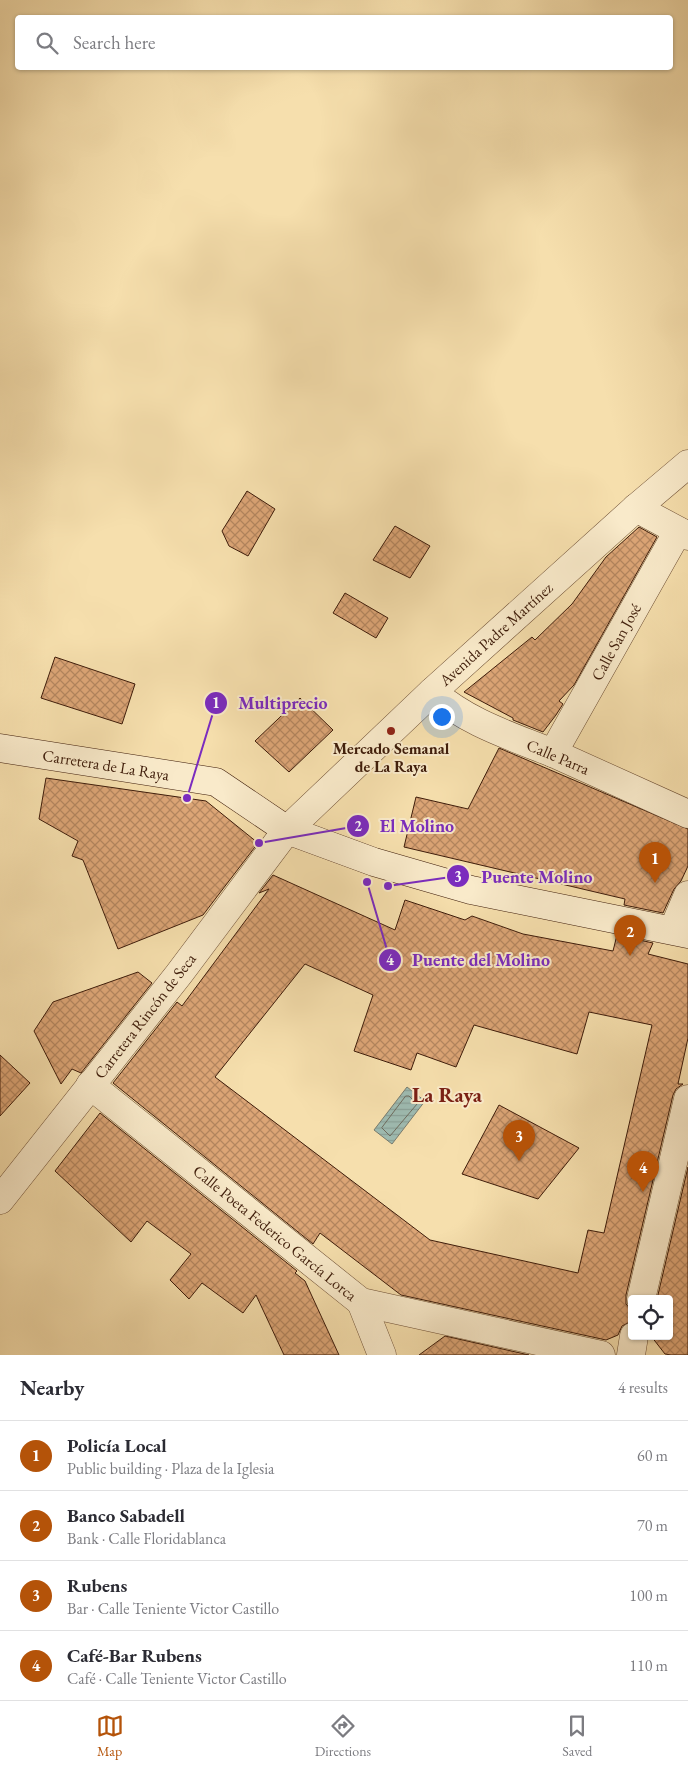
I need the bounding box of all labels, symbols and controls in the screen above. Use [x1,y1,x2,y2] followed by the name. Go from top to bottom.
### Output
[15,15,673,70] search box
[33,29,61,57] icon: search
[73,30,155,55] text: Search here
[434,577,557,691] street label: Avenida Padre Martínez
[586,600,646,684] street label: Calle San José
[203,686,337,719] callout: Multiprecio
[238,691,328,714] text: Multiprecio
[212,693,220,712] text: 1
[429,704,455,730] your location
[385,725,397,737] marker: Mercado Semanal de La Raya
[523,734,593,780] street label: Calle Parra
[333,738,450,777] place label: Mercado Semanal de La Raya
[41,745,172,785] street label: Carretera de La Raya
[345,809,465,842] callout: El Molino
[380,814,454,837] text: El Molino
[354,816,362,835] text: 2
[639,842,671,883] pin: 1
[446,860,602,893] callout: Puente Molino
[481,865,593,888] text: Puente Molino
[454,867,462,886] text: 3
[614,915,646,956] pin: 2
[377,943,560,976] callout: Puente del Molino
[89,948,201,1083] street label: Carretera Rincón de Seca
[412,948,550,971] text: Puente del Molino
[386,950,395,969] text: 4
[412,1081,483,1108] district label: La Raya
[503,1120,535,1161] pin: 3
[627,1151,659,1192] pin: 4
[189,1160,362,1306] street label: Calle Poeta Federico García Lorca
[628,1295,673,1340] map controls
[628,1295,673,1340] button: locate
[20,1374,84,1401] text: Nearby
[618,1377,668,1398] text: 4 results
[67,1433,167,1458] text: Policía Local
[32,1445,40,1466] text: 1
[637,1445,668,1466] text: 60 m
[67,1458,274,1479] text: Public building · Plaza de la Iglesia
[67,1503,185,1528] text: Banco Sabadell
[32,1515,40,1536] text: 2
[637,1515,668,1536] text: 70 m
[67,1528,226,1549] text: Bank · Calle Floridablanca
[67,1573,127,1598] text: Rubens
[32,1585,40,1606] text: 3
[629,1585,668,1606] text: 100 m
[67,1598,279,1619] text: Bar · Calle Teniente Victor Castillo
[67,1643,202,1668] text: Café-Bar Rubens
[32,1655,40,1676] text: 4
[629,1655,668,1676] text: 110 m
[67,1668,287,1689] text: Café · Calle Teniente Victor Castillo
[96,1712,124,1760] tab: Map
[315,1712,371,1760] tab: Directions
[562,1712,592,1760] tab: Saved

